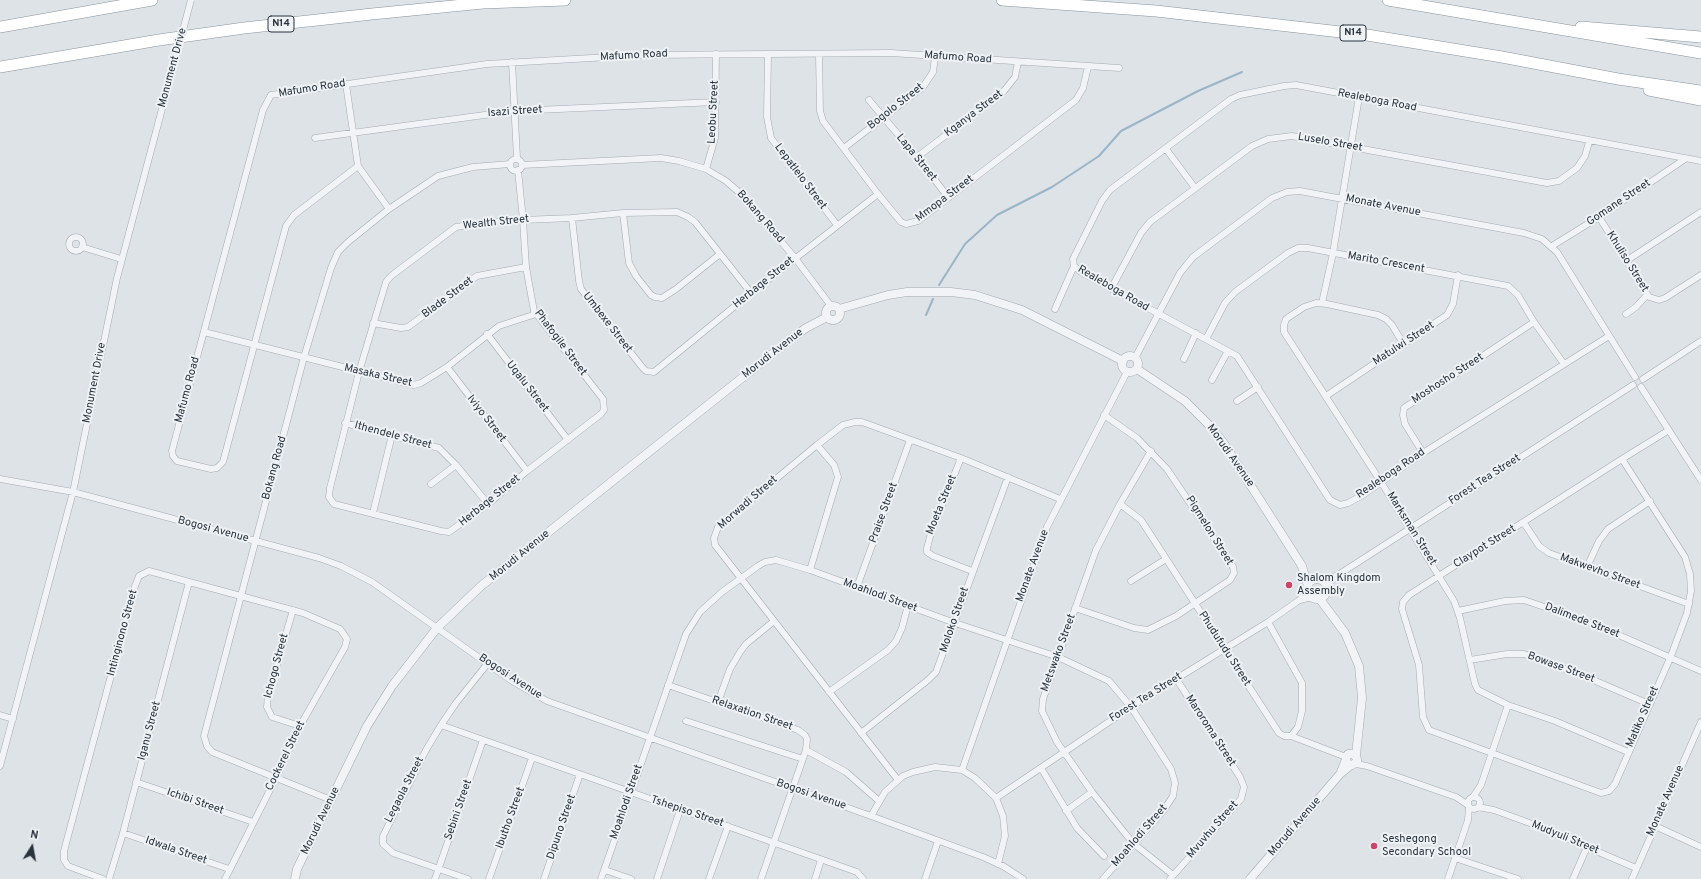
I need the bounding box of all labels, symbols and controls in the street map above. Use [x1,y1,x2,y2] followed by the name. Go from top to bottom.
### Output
[268,16,294,32] road number: N14
[1340,25,1366,41] road number: N14
[156,27,190,109] street label: Monument Drive
[600,48,668,64] street label: Mafumo Road
[924,49,992,67] street label: Mafumo Road
[278,77,346,101] street label: Mafumo Road
[706,80,722,144] street label: Leobu Street
[865,81,927,133] street label: Bogolo Street
[1336,87,1418,115] street label: Realeboga Road
[942,88,1006,140] street label: Kganya Street
[487,103,543,121] street label: Isazi Street
[1297,131,1363,155] street label: Luselo Street
[893,132,939,184] street label: Lapa Street
[771,142,829,212] street label: Lepatlelo Street
[913,173,977,225] street label: Mmopa Street
[1585,177,1653,229] street label: Gomane Street
[734,188,786,246] street label: Bokang Road
[1344,192,1422,220] street label: Monate Avenue
[462,213,530,233] street label: Wealth Street
[1603,229,1651,295] street label: Khuliso Street
[1346,250,1426,276] street label: Marito Crescent
[731,254,797,312] street label: Herbage Street
[1075,263,1151,315] street label: Realeboga Road
[420,274,476,322] street label: Blade Street
[579,290,635,356] street label: Umbexe Street
[531,307,589,379] street label: Phafogile Street
[1371,319,1437,369] street label: Matulwi Street
[740,326,806,382] street label: Morudi Avenue
[81,342,109,424] street label: Monument Drive
[1410,351,1486,407] street label: Moshosho Street
[173,356,203,424] street label: Mafumo Road
[503,359,551,415] street label: Uqalu Street
[343,362,413,390] street label: Masaka Street
[463,393,509,445] street label: Iviyo Street
[353,419,433,453] street label: Ithendele Street
[1203,422,1257,490] street label: Morudi Avenue
[260,435,290,501] street label: Bokang Road
[1354,446,1428,502] street label: Realeboga Road
[1447,452,1523,508] street label: Forest Tea Street
[457,472,523,530] street label: Herbage Street
[715,473,781,533] street label: Morwadi Street
[924,473,960,537] street label: Moeta Street
[867,481,901,545] street label: Praise Street
[1383,490,1439,568] street label: Marksman Street
[1182,494,1236,568] street label: Pigmelon Street
[176,514,250,546] street label: Bogosi Avenue
[1451,523,1519,571] street label: Claypot Street
[487,528,553,584] street label: Morudi Avenue
[1014,528,1052,604] street label: Monate Avenue
[1558,551,1642,593] street label: Makwevho Street
[1297,572,1381,598] place label: Shalom Kingdom Assembly
[841,576,919,616] street label: Moahlodi Street
[1284,580,1294,590] marker: Shalom Kingdom Assembly
[938,585,972,655] street label: Moloko Street
[105,588,141,678] street label: Intinginono Street
[1543,601,1621,641] street label: Dalimede Street
[1195,609,1253,689] street label: Phudufudu Street
[1039,612,1079,694] street label: Metswako Street
[262,632,292,700] street label: Ichogo Street
[1526,650,1596,686] street label: Bowase Street
[476,652,544,702] street label: Bogosi Avenue
[1107,670,1185,726] street label: Forest Tea Street
[1624,684,1662,750] street label: Matiko Street
[1182,693,1238,769] street label: Maroroma Street
[710,694,794,734] street label: Relaxation Street
[136,700,164,762] street label: Iganu Street
[263,719,309,793] street label: Cockerel Street
[383,755,427,825] street label: Legaola Street
[608,763,646,841] street label: Moahlodi Street
[1644,764,1688,838] street label: Monate Avenue
[774,777,848,813] street label: Bogosi Avenue
[442,778,476,842] street label: Sebini Street
[299,785,343,857] street label: Morudi Avenue
[494,785,528,851] street label: Ibutho Street
[165,786,225,818] street label: Ichibi Street
[545,793,579,861] street label: Dipuno Street
[649,793,725,831] street label: Tshepiso Street
[1266,795,1324,859] street label: Morudi Avenue
[1185,799,1241,861] street label: Mvuvhu Street
[1109,802,1171,870] street label: Moahlodi Street
[1529,818,1601,858] street label: Mudyuli Street
[12,827,52,867] north arrow
[29,828,40,843] text: N
[1382,833,1471,859] place label: Seshegong Secondary School
[143,834,209,868] street label: Idwala Street
[1369,841,1379,851] marker: Seshegong Secondary School

